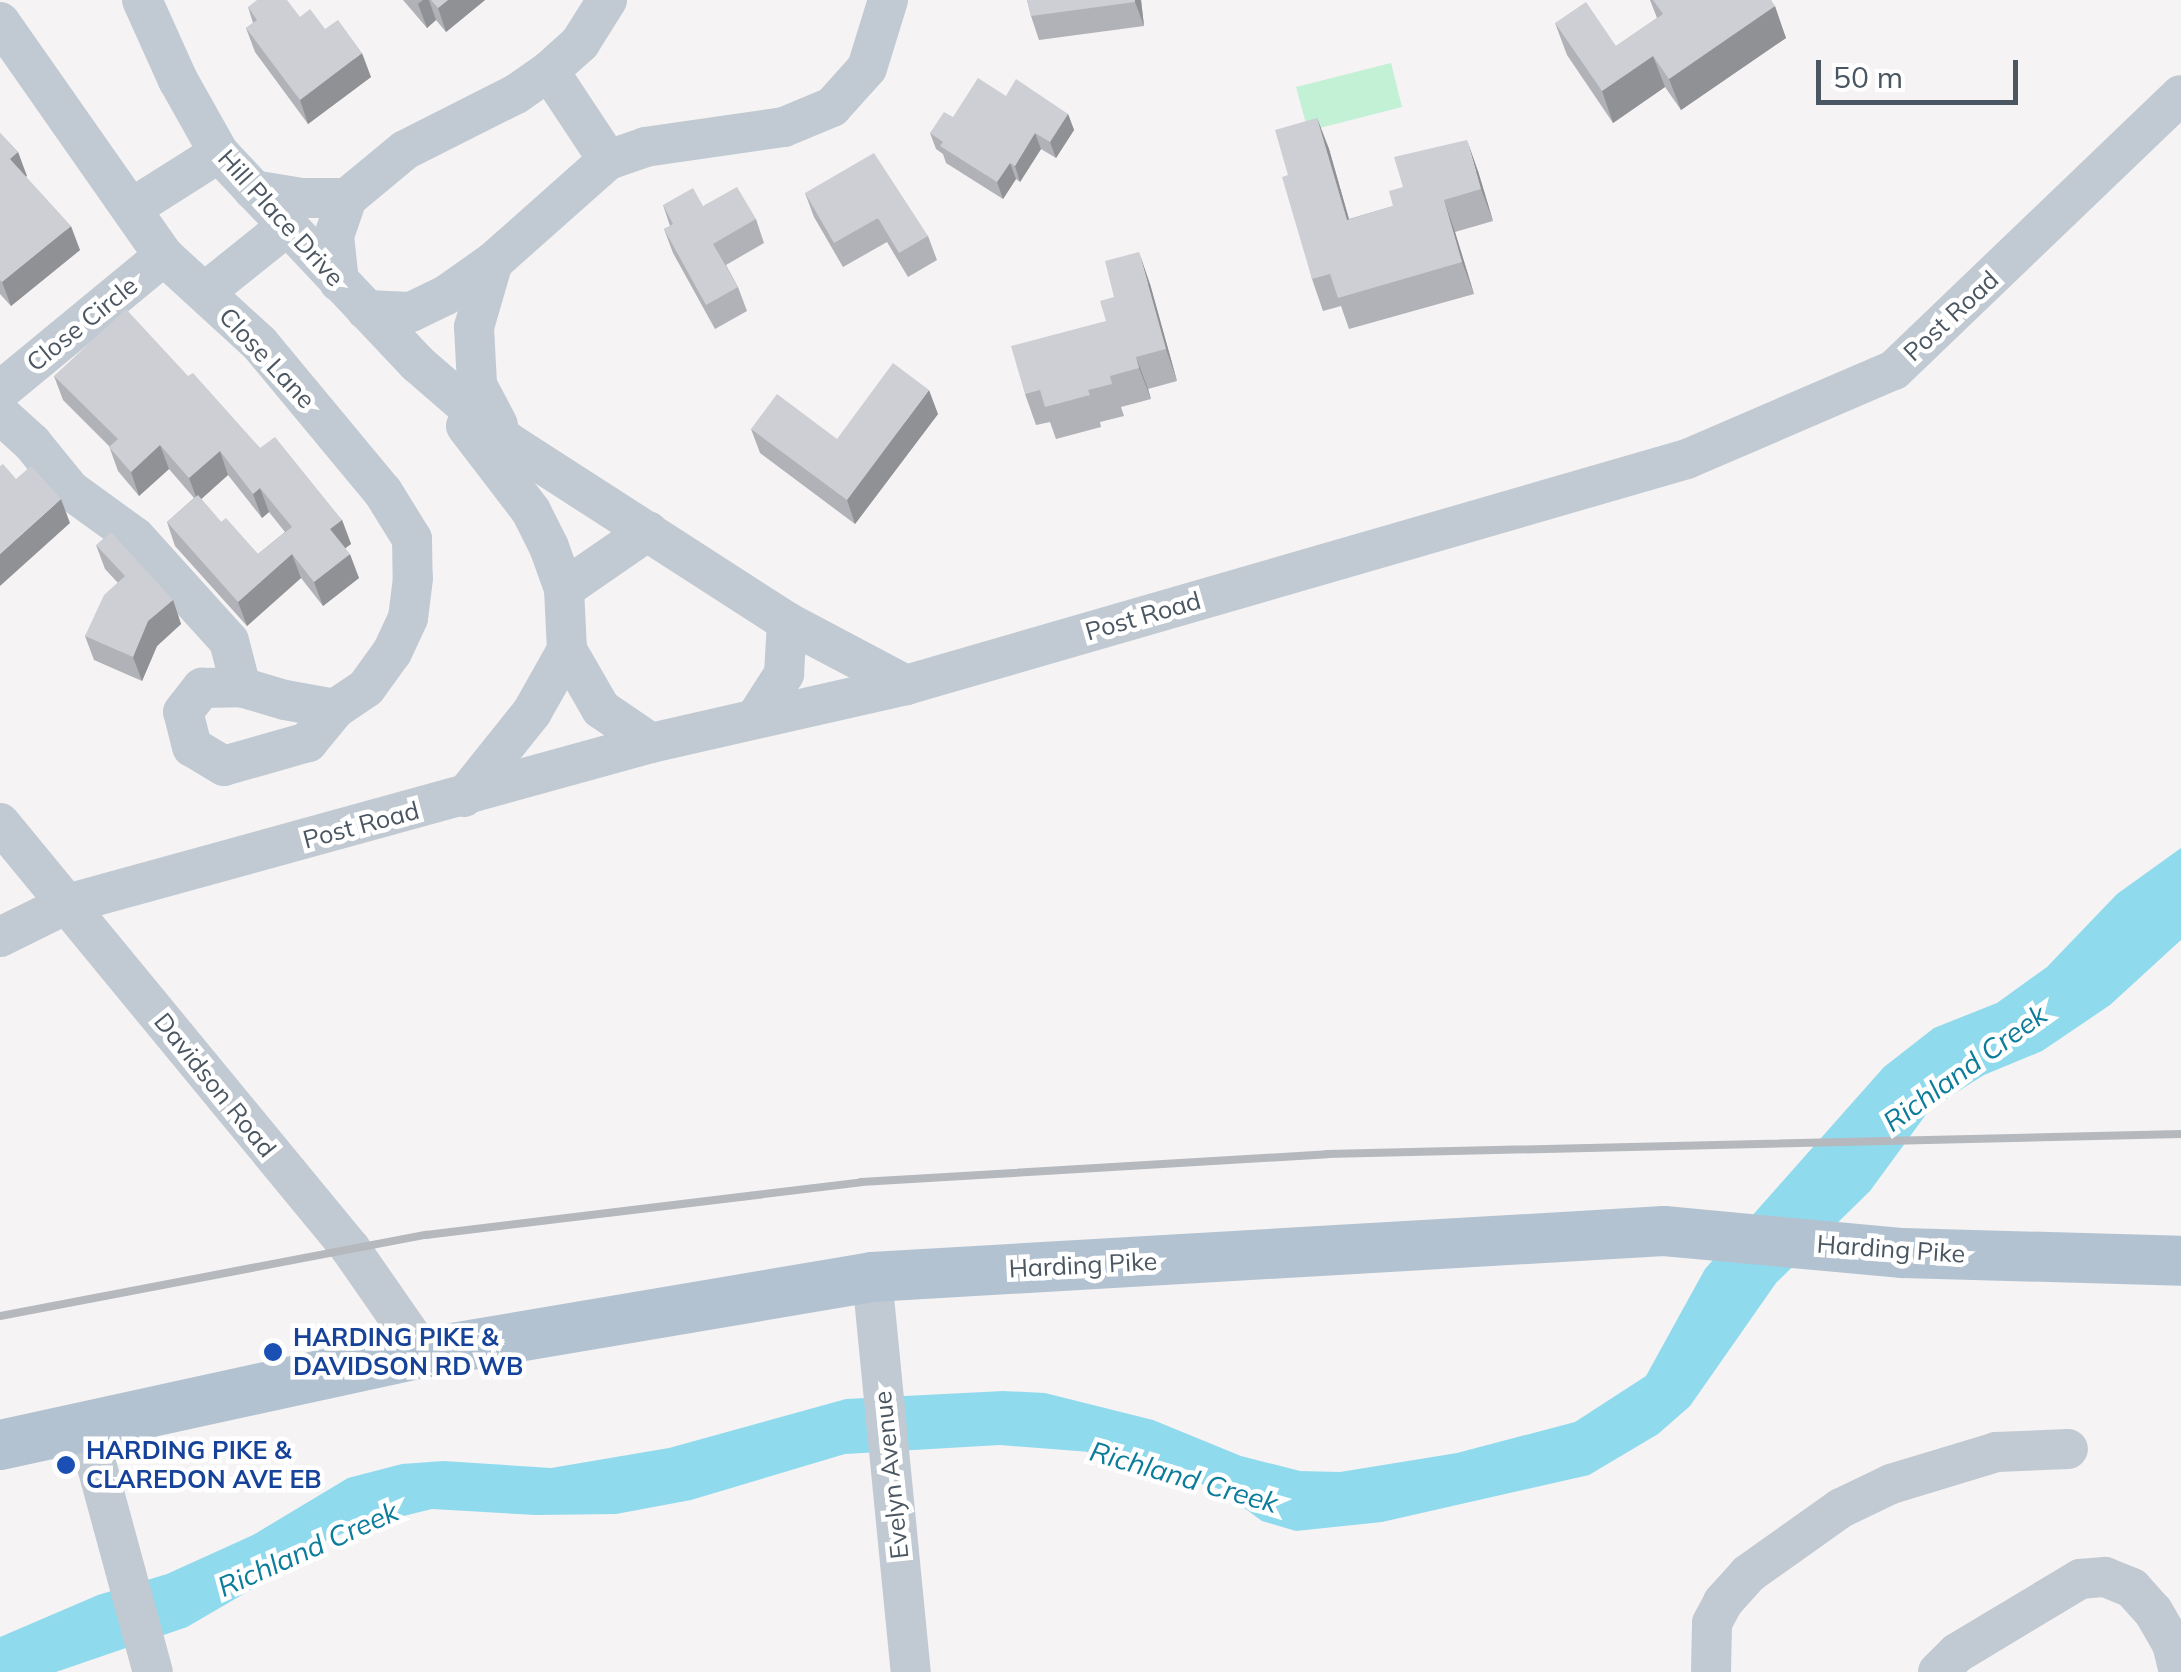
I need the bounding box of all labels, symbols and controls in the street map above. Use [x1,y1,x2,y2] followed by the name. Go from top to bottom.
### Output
[1821,40,2024,102] scale bar
[1833,58,1903,96] text: 50 m
[212,144,350,292] street label: Hill Place Drive
[1897,265,2005,367] street label: Post Road
[21,270,143,378] street label: Close Circle
[213,301,321,415] street label: Close Lane
[1082,585,1204,647] street label: Post Road
[300,795,422,855] street label: Post Road
[1877,997,2053,1139] water label: Richland Creek
[148,1007,282,1163] street label: Davidson Road
[1816,1229,1966,1269] street label: Harding Pike
[1008,1246,1158,1284] street label: Harding Pike
[293,1323,523,1382] place label: HARDING PIKE & DAVIDSON RD WB
[262,1341,284,1363] marker: HARDING PIKE & DAVIDSON RD WB
[867,1390,915,1560] street label: Evelyn Avenue
[1086,1434,1282,1520] water label: Richland Creek
[86,1436,321,1495] place label: HARDING PIKE & CLAREDON AVE EB
[55,1454,77,1476] marker: HARDING PIKE & CLAREDON AVE EB
[212,1494,404,1604] water label: Richland Creek

